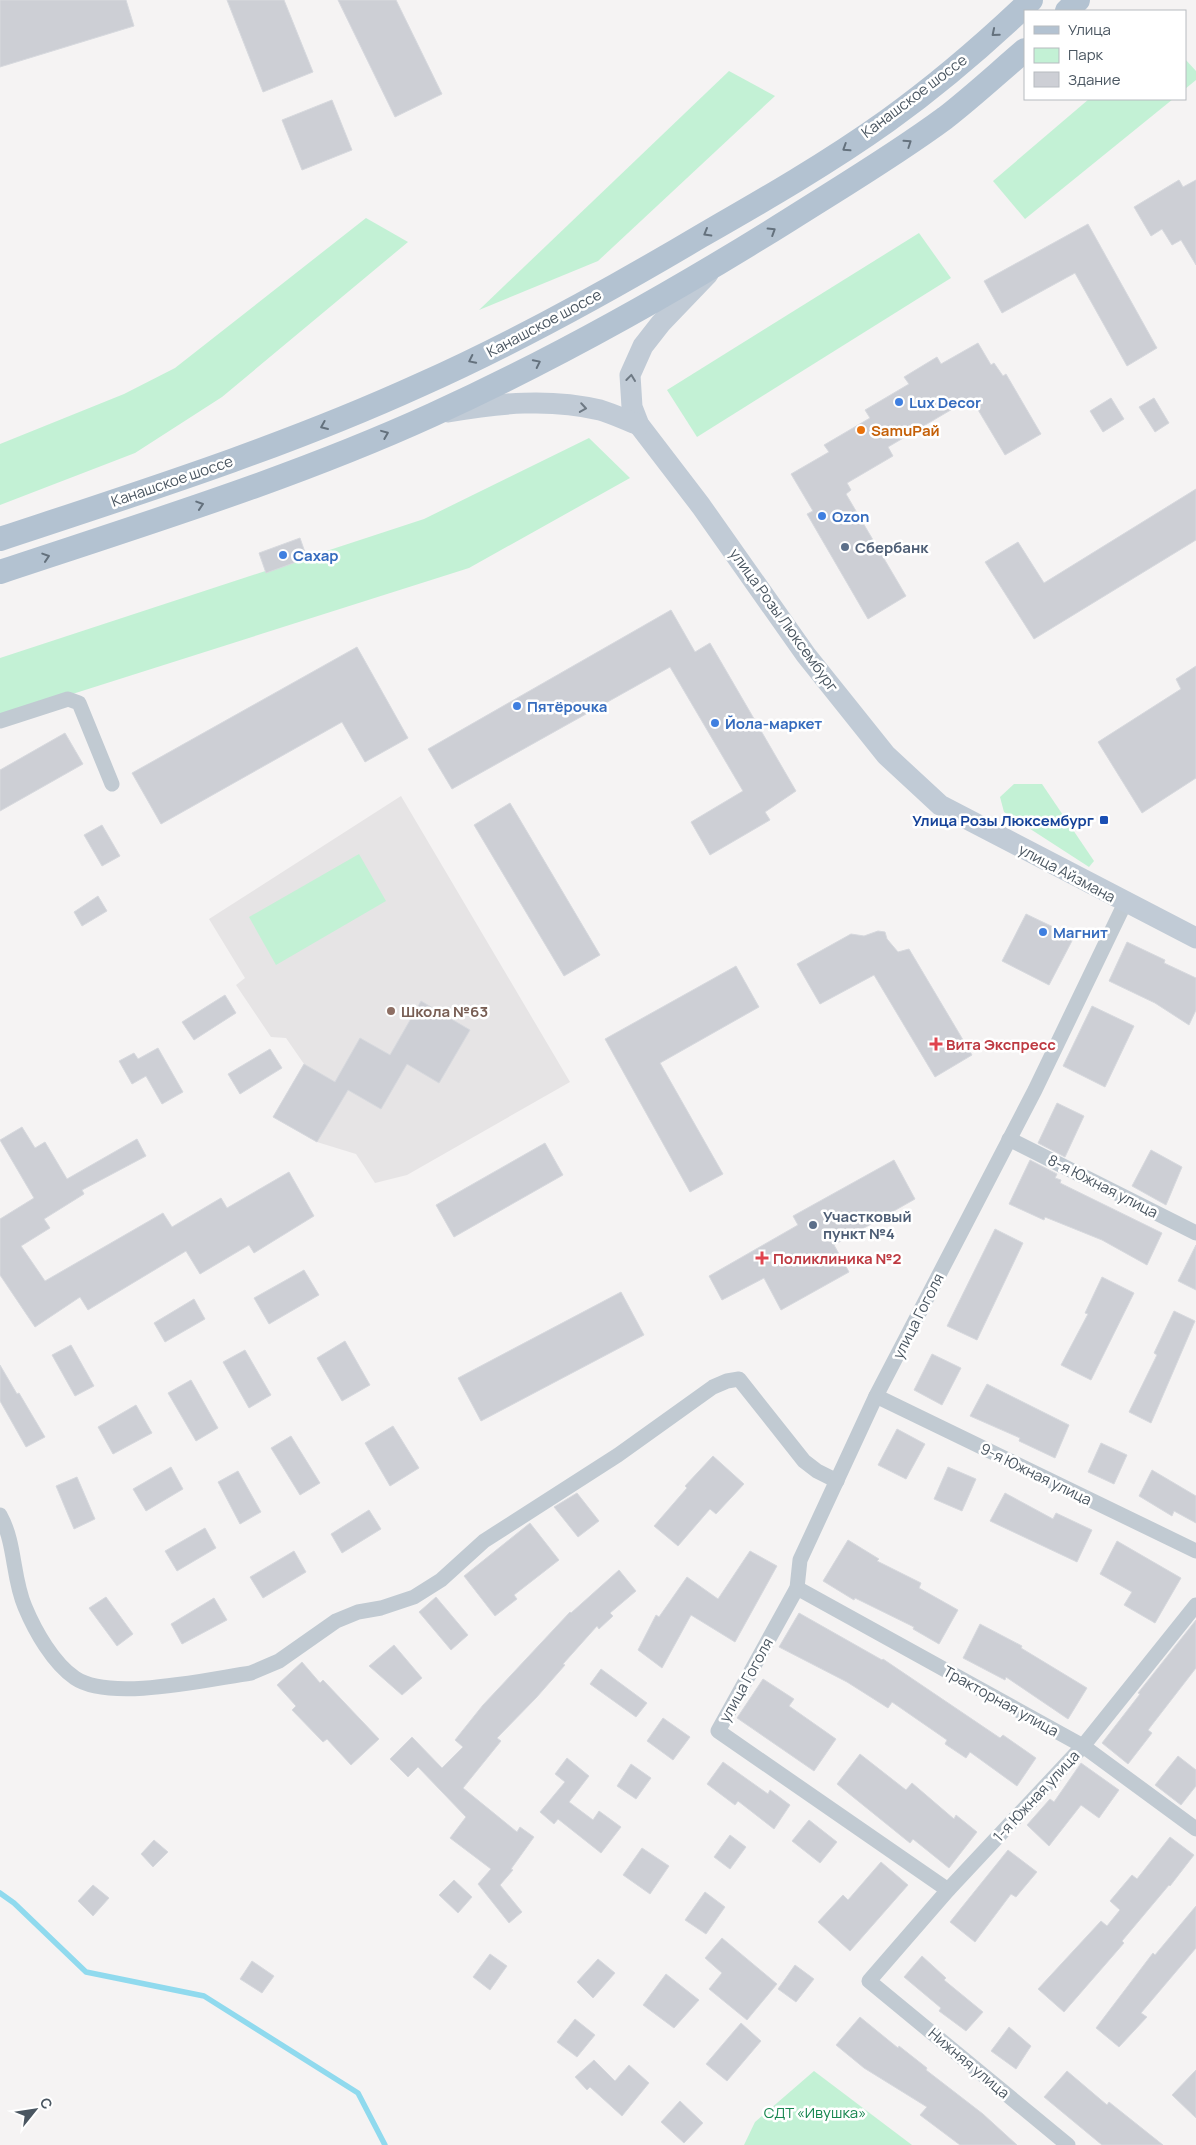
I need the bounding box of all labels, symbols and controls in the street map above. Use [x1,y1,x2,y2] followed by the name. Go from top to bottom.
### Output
[1024,10,1186,100] legend
[1068,19,1111,40] text: Улица
[992,27,1001,36] one-way arrow
[1068,44,1104,65] text: Парк
[857,49,971,143] street label: Канашское шоссе
[1068,69,1121,90] text: Здание
[902,140,912,149] one-way arrow
[842,141,851,151] one-way arrow
[704,227,713,237] one-way arrow
[766,228,775,238] one-way arrow
[483,284,605,362] street label: Канашское шоссе
[468,354,477,365] one-way arrow
[532,359,541,369] one-way arrow
[625,373,636,381] one-way arrow
[909,392,981,413] place label: Lux Decor
[893,396,905,408] marker: Lux Decor
[579,402,587,412] one-way arrow
[320,420,329,430] one-way arrow
[871,420,940,441] place label: SamuРай
[855,424,867,436] marker: SamuРай
[380,430,389,441] one-way arrow
[108,450,236,512] street label: Канашское шоссе
[196,501,204,511] one-way arrow
[832,506,869,527] place label: Ozon
[816,510,828,522] marker: Ozon
[855,537,929,558] place label: Сбербанк
[839,541,851,553] marker: Сбербанк
[725,544,843,696] street label: улица Розы Люксембург
[293,545,339,566] place label: Сахар
[277,549,289,561] marker: Сахар
[42,552,50,562] one-way arrow
[527,696,607,717] place label: Пятёрочка
[511,700,523,712] marker: Пятёрочка
[725,713,822,734] place label: Йола-маркет
[709,717,721,729] marker: Йола-маркет
[912,810,1094,831] place label: Улица Розы Люксембург
[1098,814,1110,826] marker: Улица Розы Люксембург
[1015,839,1119,907] street label: улица Айзмана
[1053,922,1108,943] place label: Магнит
[1037,926,1049,938] marker: Магнит
[401,1001,488,1022] place label: Школа №63
[385,1005,397,1017] marker: Школа №63
[946,1034,1056,1055] place label: Вита Экспресс
[930,1038,942,1050] marker: Вита Экспресс
[1044,1149,1162,1223] street label: 8-я Южная улица
[823,1206,912,1244] place label: Участковый пункт №4
[807,1219,819,1231] marker: Участковый пункт №4
[773,1248,902,1269] place label: Поликлиника №2
[755,1251,769,1265] marker: Поликлиника №2
[887,1270,949,1362] street label: улица Гоголя
[977,1438,1095,1510] street label: 9-я Южная улица
[714,1634,778,1726] street label: улица Гоголя
[940,1661,1062,1741] street label: Тракторная улица
[988,1746,1084,1846] street label: 1-я Южная улица
[924,2023,1014,2103] street label: Нижняя улица
[10,2085,60,2135] north arrow
[36,2094,58,2112] text: С
[764,2102,866,2123] park label: СДТ «Ивушка»

